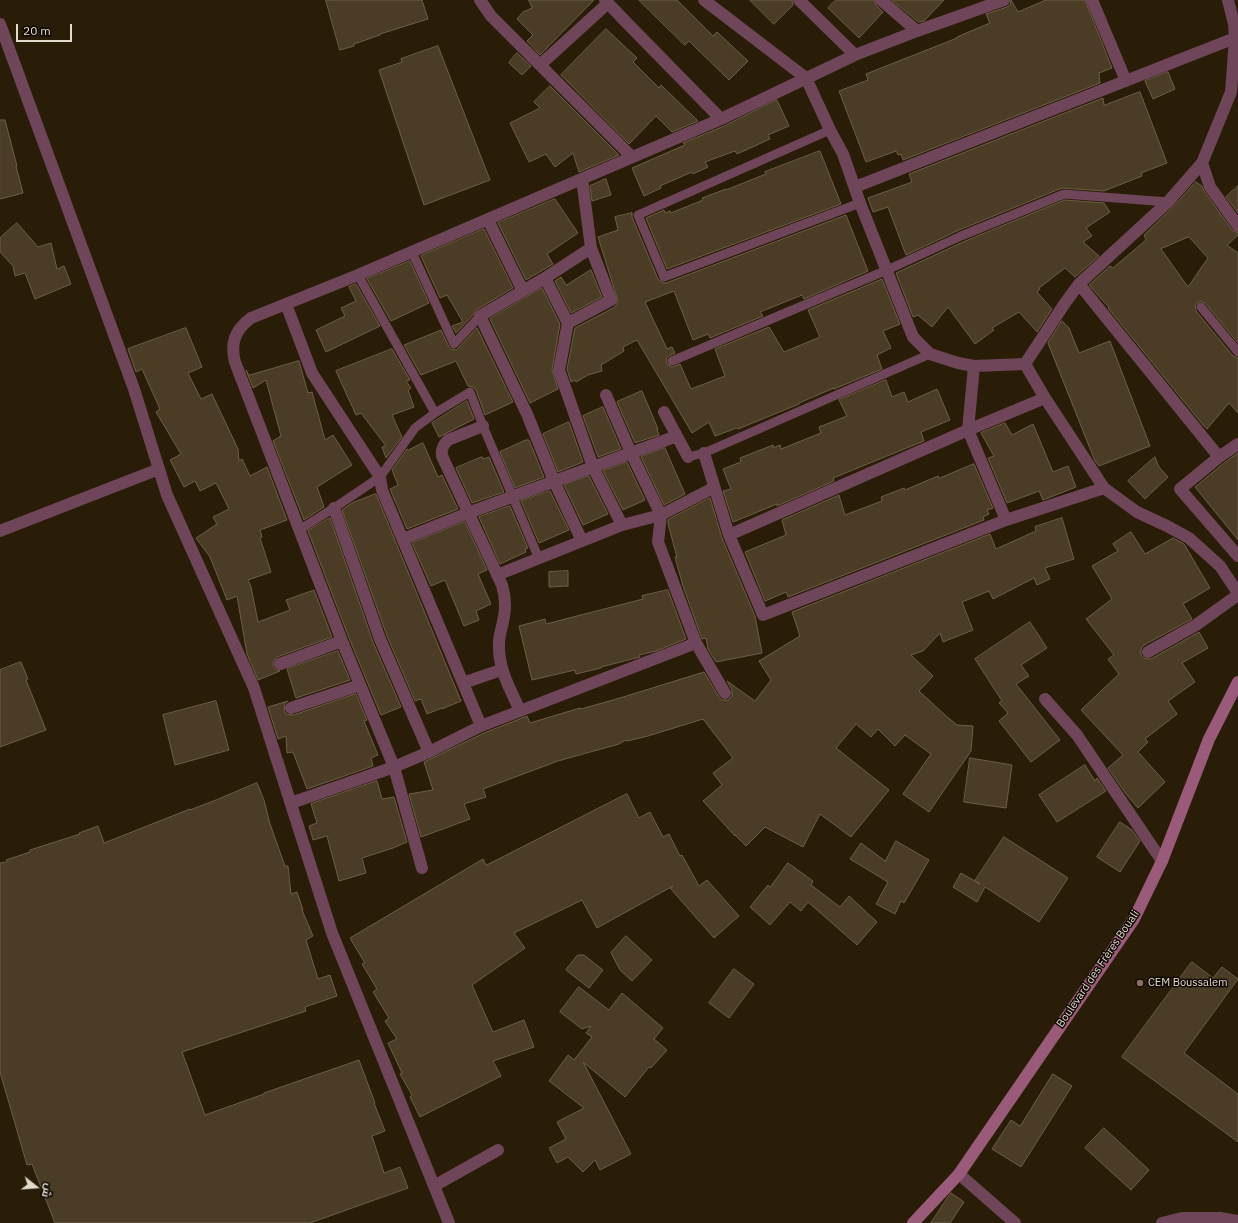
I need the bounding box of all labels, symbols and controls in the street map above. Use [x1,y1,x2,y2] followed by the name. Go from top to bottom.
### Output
[18,16,74,42] scale bar
[23,23,51,38] text: 20 m
[1054,908,1142,1030] street label: Boulevard des Frères Bouali
[1148,976,1228,990] place label: CEM Boussalem
[1135,978,1145,988] marker: CEM Boussalem
[16,1167,56,1207] north arrow
[39,1182,56,1199] text: ش

